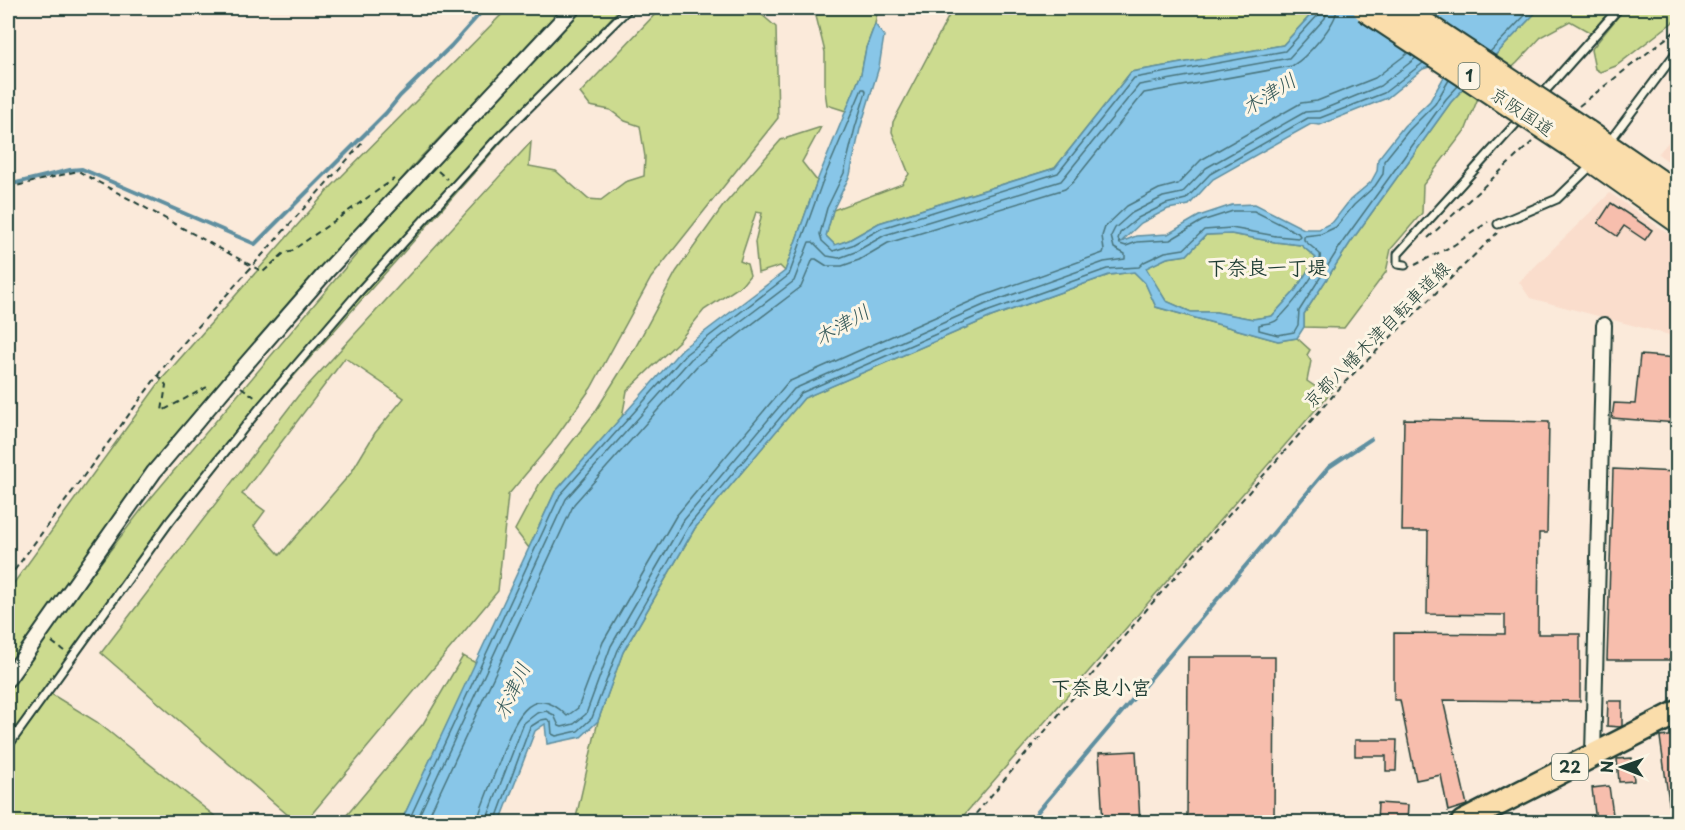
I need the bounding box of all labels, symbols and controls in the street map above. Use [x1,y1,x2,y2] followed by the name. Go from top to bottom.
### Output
[1458,63,1480,89] road number: 1
[1235,65,1302,122] water label: 木津川
[1485,79,1560,142] street label: 京阪国道
[1207,252,1327,282] district label: 下奈良一丁堤
[1296,254,1455,413] street label: 京都八幡木津自転車道線
[808,296,875,352] water label: 木津川
[485,657,537,724] water label: 木津川
[1051,672,1151,702] district label: 下奈良小宮
[1592,737,1652,797] north arrow
[1552,754,1588,780] road number: 22
[1594,760,1618,773] text: N

